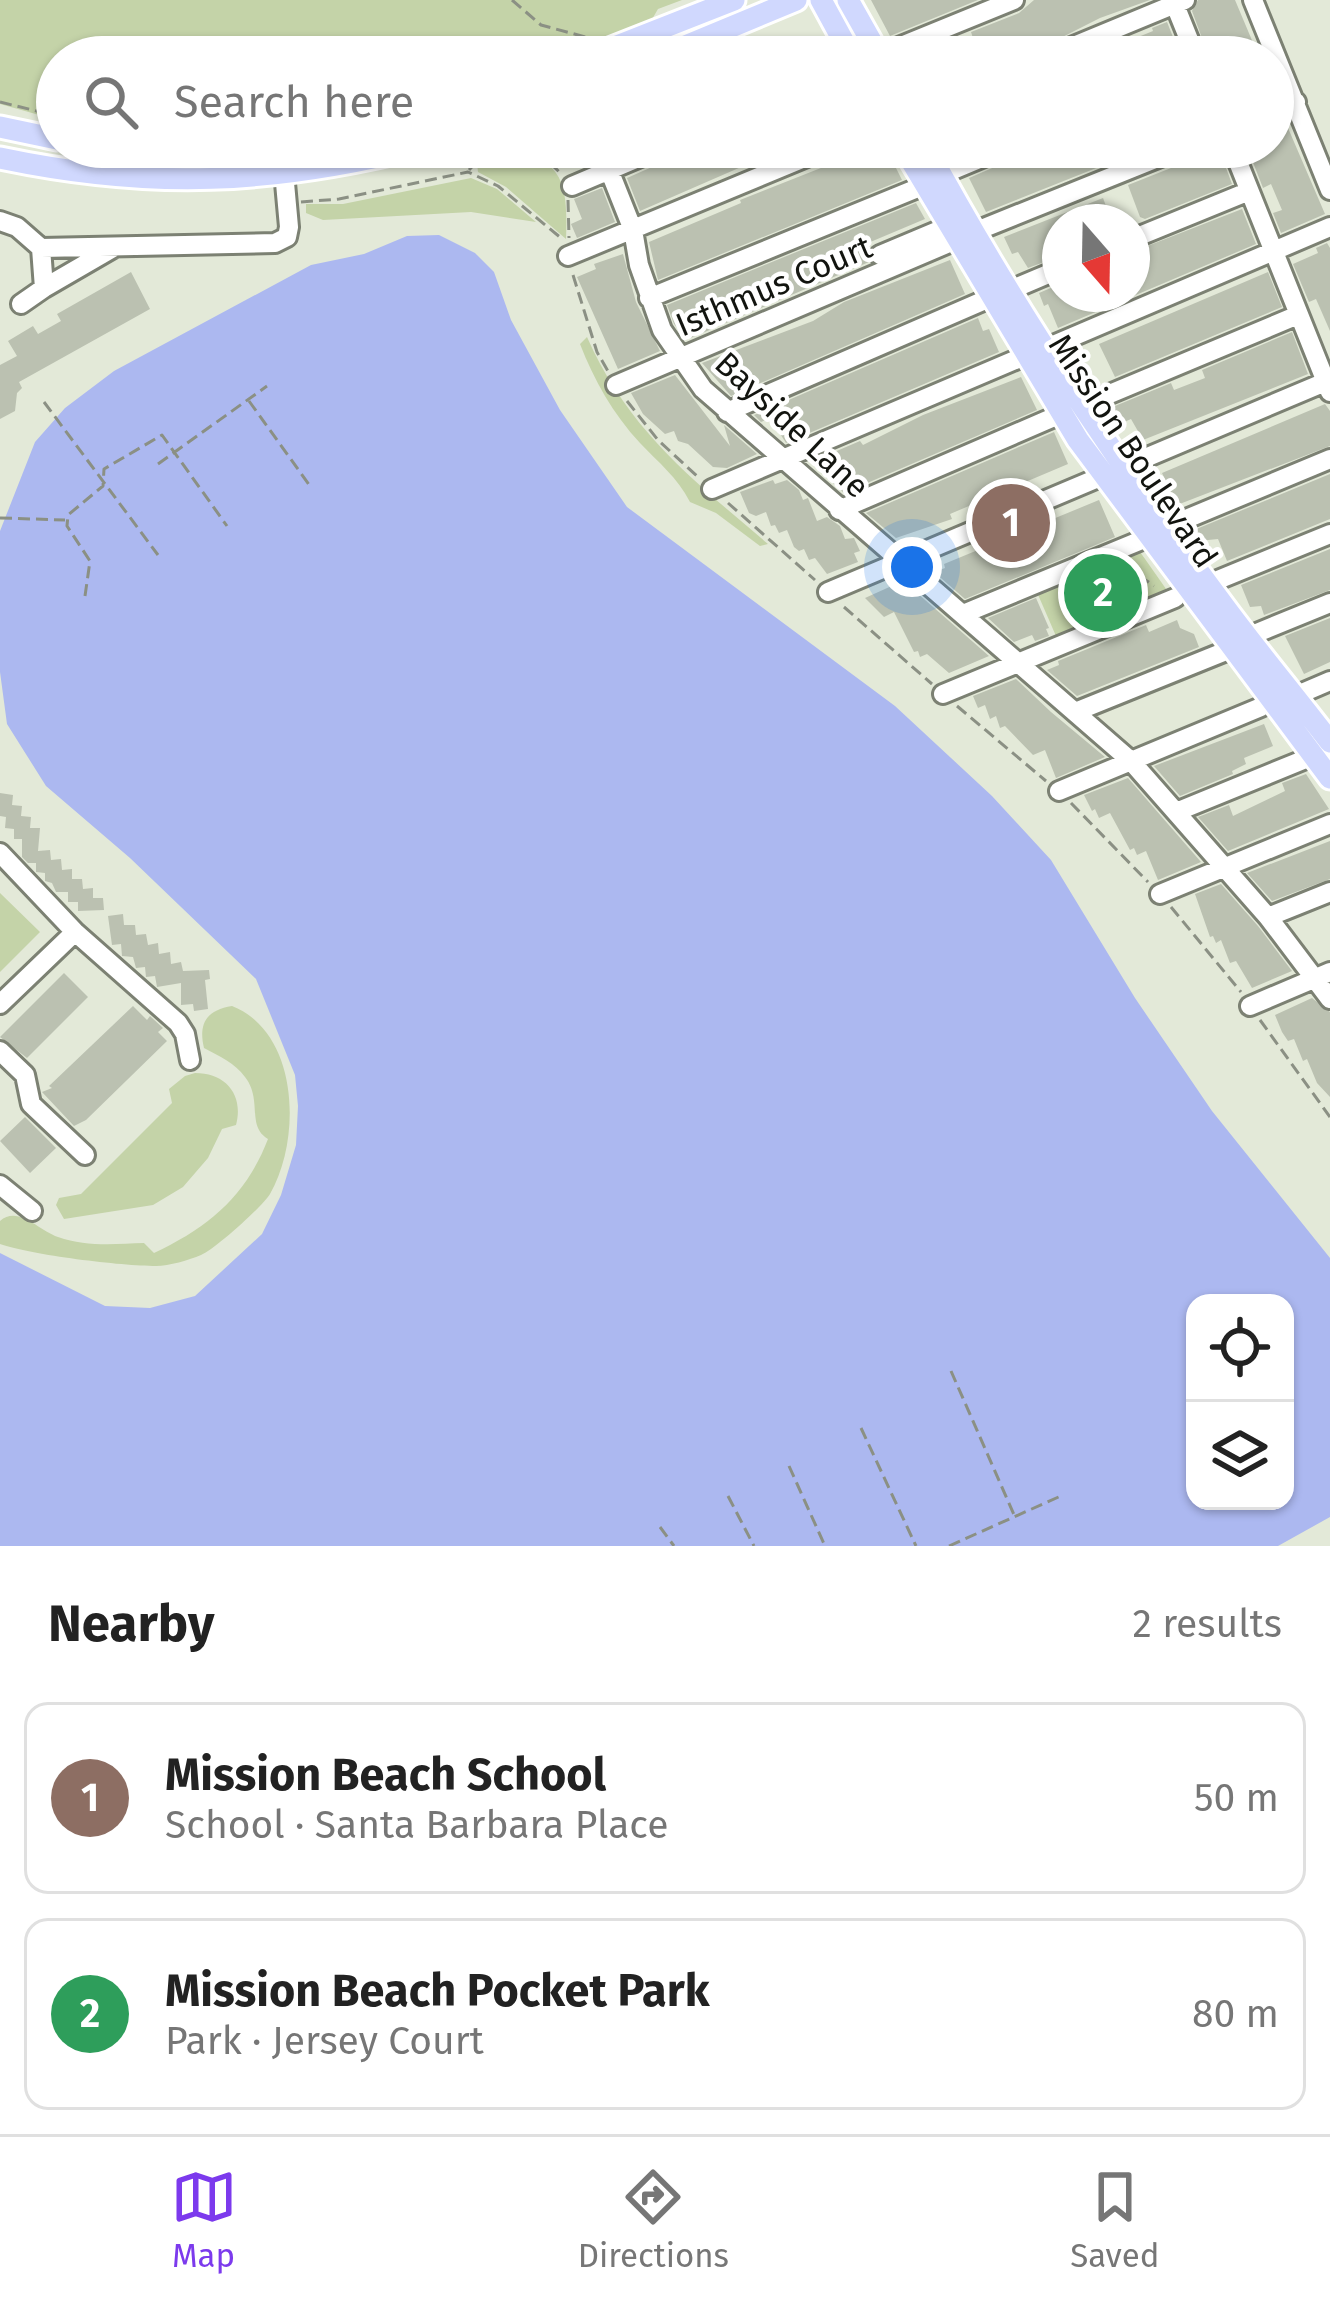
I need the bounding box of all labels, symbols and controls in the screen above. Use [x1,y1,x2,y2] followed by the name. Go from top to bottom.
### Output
[36,36,1294,168] search box
[78,69,144,135] icon: search
[174,75,414,129] text: Search here
[1042,204,1150,312] north arrow
[670,227,878,345] street label: Isthmus Court
[1040,327,1226,575] street label: Mission Boulevard
[707,344,877,506] street label: Bayside Lane
[972,478,1050,568] pin: 1
[882,537,942,597] your location
[1064,548,1142,638] pin: 2
[1186,1294,1294,1510] map controls
[1186,1294,1294,1402] button: locate
[1186,1402,1294,1510] button: layers
[48,1593,214,1655] text: Nearby
[1133,1601,1282,1647] text: 2 results
[165,1748,606,1802] text: Mission Beach School
[81,1775,99,1821] text: 1
[1194,1775,1279,1821] text: 50 m
[165,1802,669,1848] text: School · Santa Barbara Place
[165,1964,710,2018] text: Mission Beach Pocket Park
[80,1991,100,2037] text: 2
[1192,1991,1279,2037] text: 80 m
[165,2018,484,2064] text: Park · Jersey Court
[171,2164,237,2276] tab: Map
[578,2164,729,2276] tab: Directions
[1070,2164,1159,2276] tab: Saved

